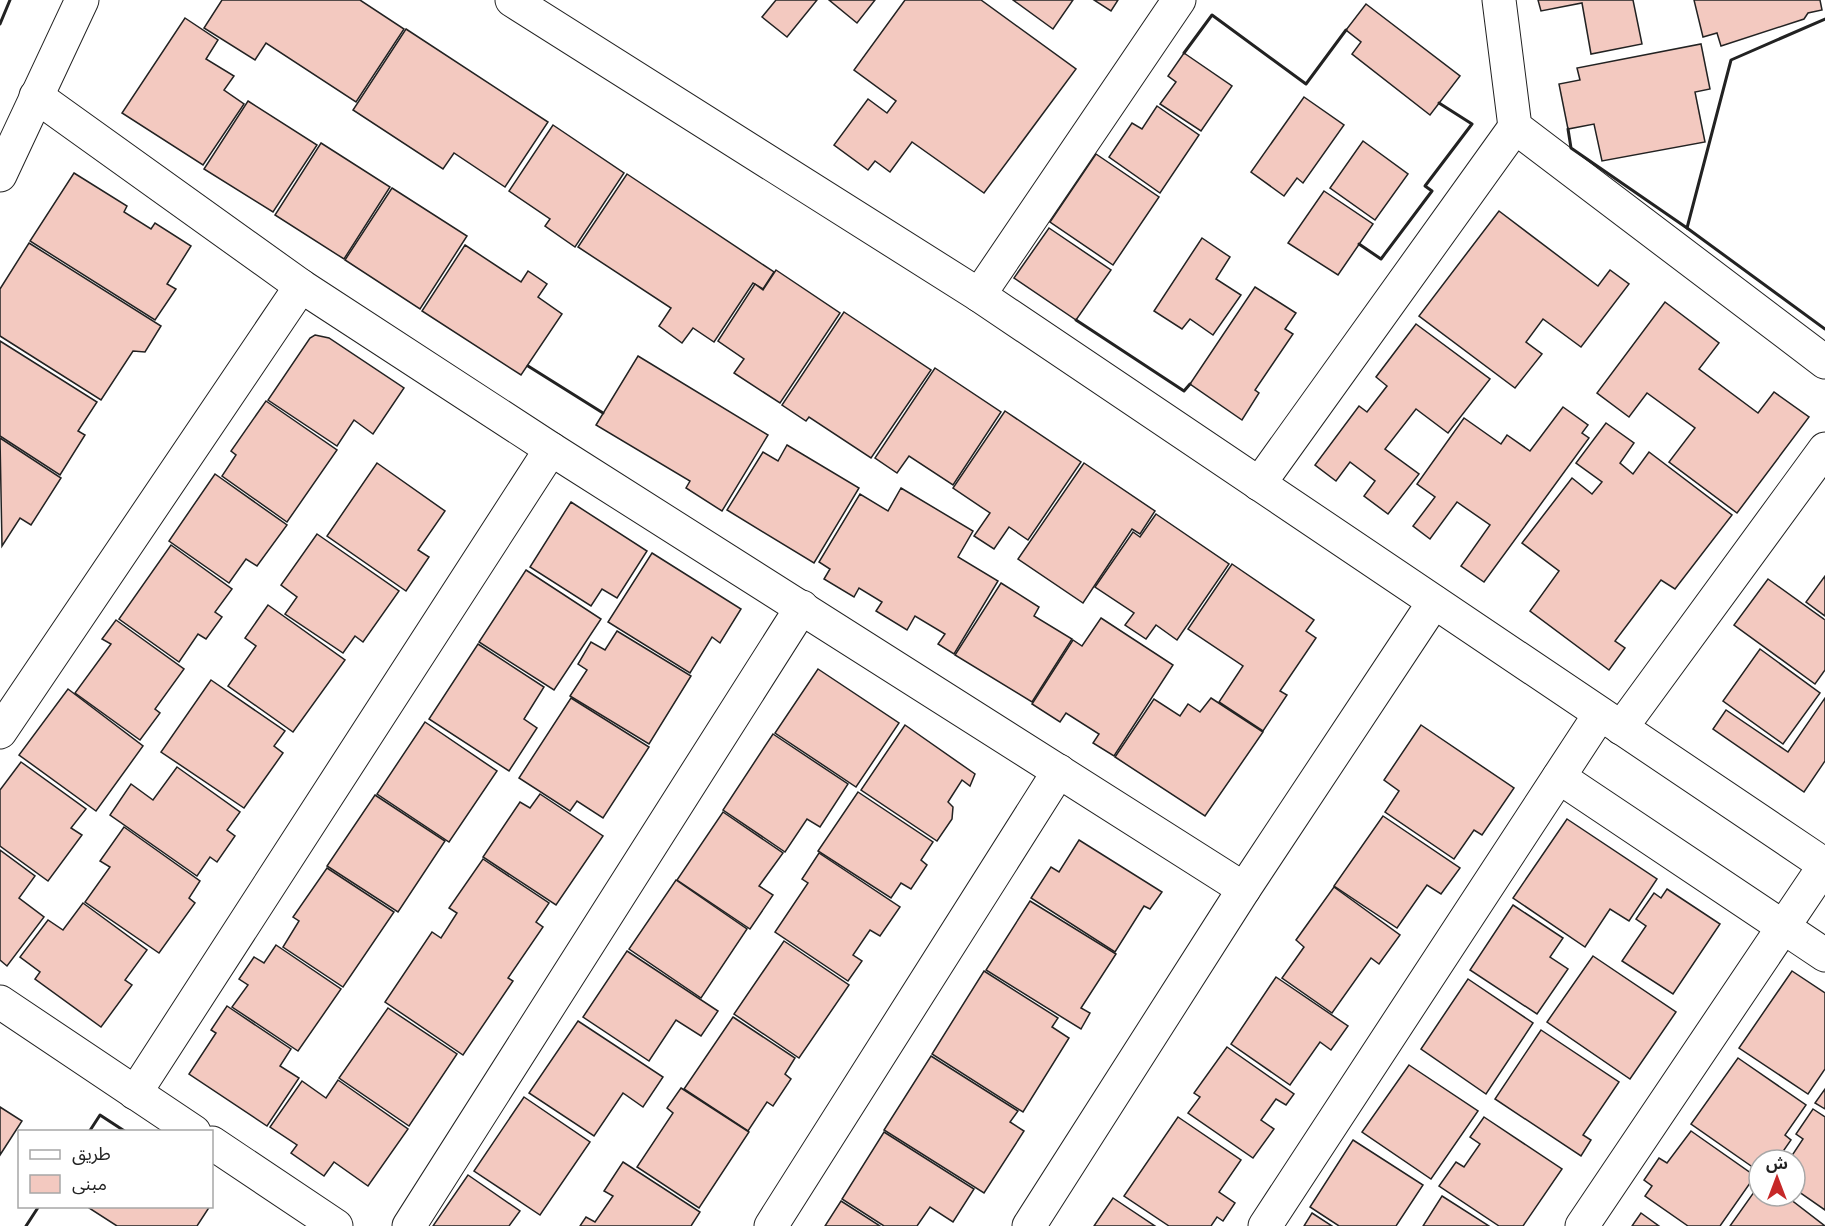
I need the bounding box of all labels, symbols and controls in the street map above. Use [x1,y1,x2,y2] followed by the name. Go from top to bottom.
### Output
[18,1130,213,1208] legend
[72,1141,111,1165] text: طريق
[1747,1148,1807,1208] north arrow
[1766,1152,1788,1174] text: ش
[72,1171,107,1195] text: مبنى

